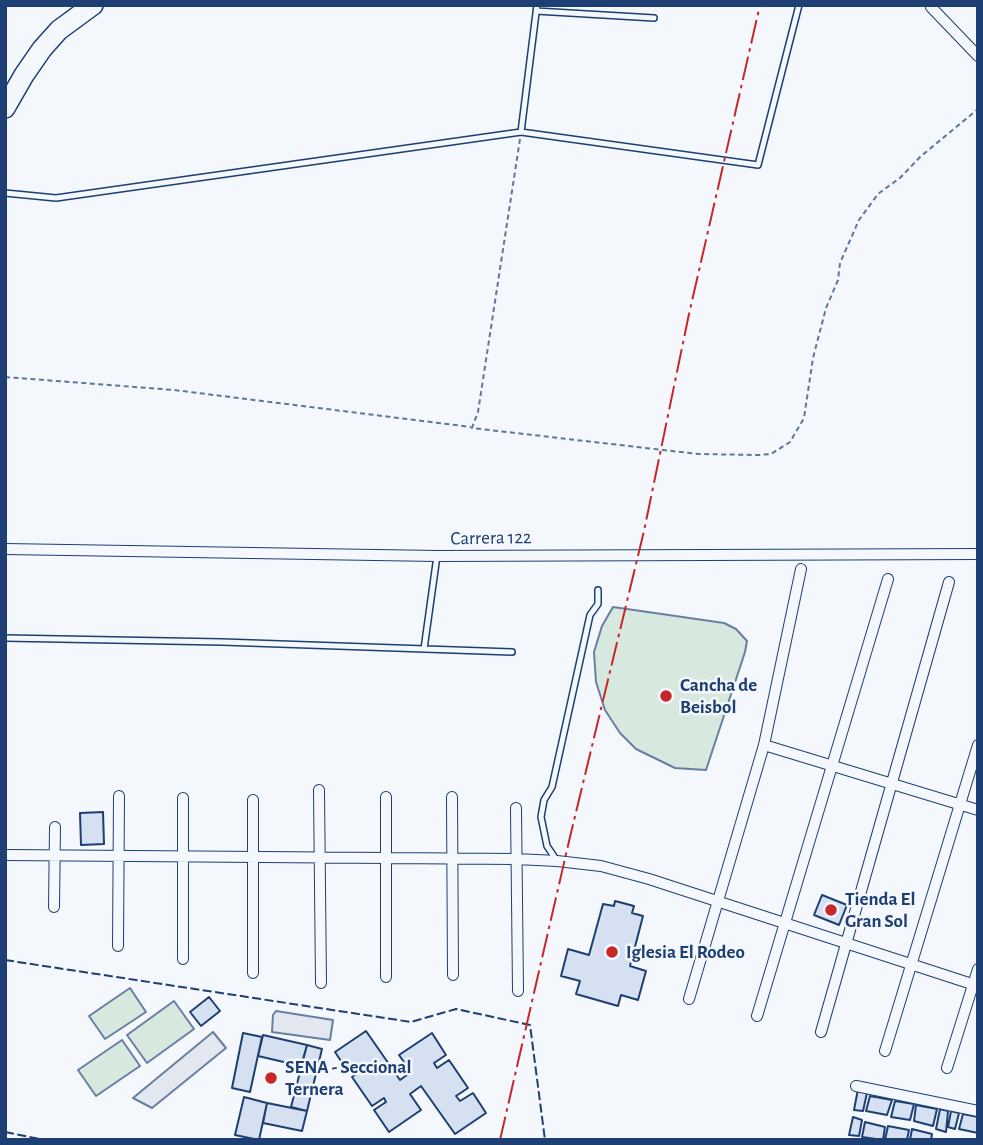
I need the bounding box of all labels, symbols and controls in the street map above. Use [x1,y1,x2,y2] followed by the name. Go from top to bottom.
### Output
[450,526,532,550] street label: Carrera 122
[680,674,757,718] place label: Cancha de Beisbol
[658,688,674,704] marker: Cancha de Beisbol
[845,888,915,932] place label: Tienda El Gran Sol
[823,902,839,918] marker: Tienda El Gran Sol
[626,941,745,963] place label: Iglesia El Rodeo
[604,944,620,960] marker: Iglesia El Rodeo
[285,1056,411,1100] place label: SENA - Seccional Ternera
[263,1070,279,1086] marker: SENA - Seccional Ternera

